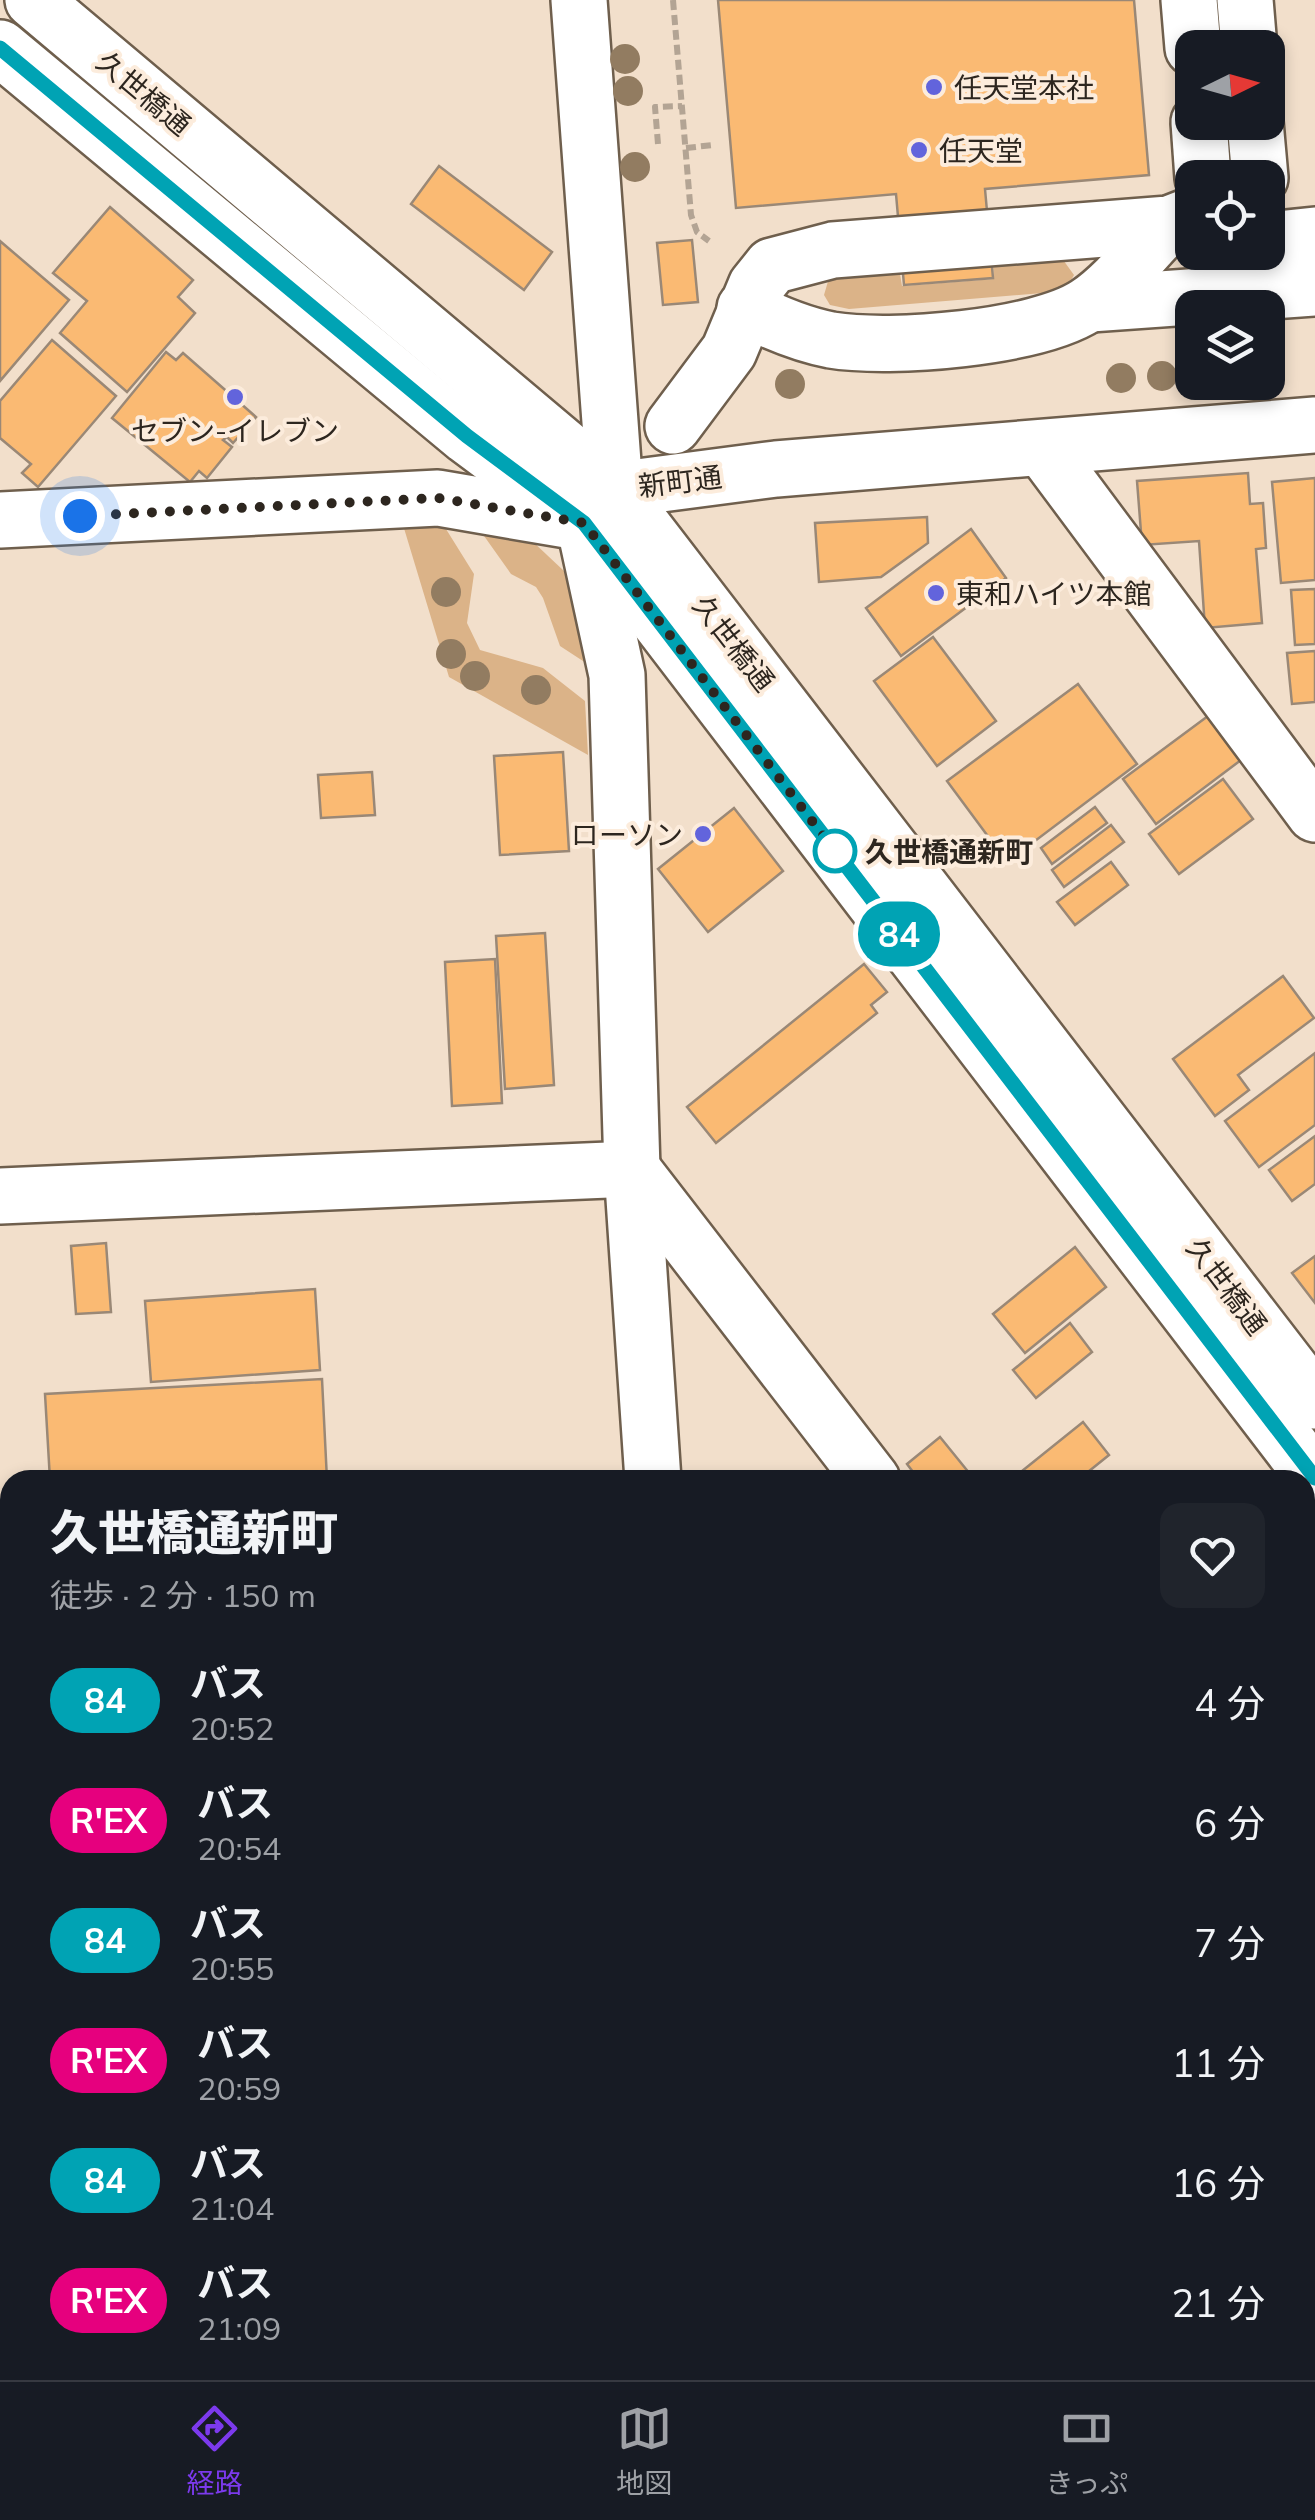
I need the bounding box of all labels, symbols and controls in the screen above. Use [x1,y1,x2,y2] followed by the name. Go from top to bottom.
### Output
[1175,30,1285,140] north arrow
[1175,30,1285,400] map controls
[90,44,198,142] street label: 久世橋通
[954,70,1094,105] place label: 任天堂本社
[923,76,945,98] marker: 任天堂本社
[939,133,1023,168] place label: 任天堂
[908,139,930,161] marker: 任天堂
[1175,160,1285,270] button: locate
[1175,290,1285,400] button: layers
[224,386,246,408] marker: セブン-イレブン
[131,413,339,448] place label: セブン-イレブン
[636,459,724,503] street label: 新町通
[55,491,105,541] your location
[956,576,1151,611] place label: 東和ハイツ本館
[925,582,947,604] marker: 東和ハイツ本館
[686,588,782,698] street label: 久世橋通
[571,817,683,852] place label: ローソン
[692,823,714,845] marker: ローソン
[814,830,856,872] marker: 久世橋通新町
[865,834,1033,869] place label: 久世橋通新町
[854,902,944,966] line badge: 84
[878,912,920,956] text: 84
[1179,1231,1275,1341] street label: 久世橋通
[50,1502,338,1562] text: 久世橋通新町
[1160,1503,1265,1608] button: heart
[50,1575,316,1615] text: 徒歩 · 2 分 · 150 m
[190,1659,266,1707] text: バス
[84,1678,126,1722] text: 84
[1194,1679,1265,1727] text: 4 分
[190,1708,274,1748] text: 20:52
[197,1779,273,1827] text: バス
[70,1798,147,1842] text: R'EX
[1194,1799,1265,1847] text: 6 分
[197,1828,281,1868] text: 20:54
[190,1899,266,1947] text: バス
[84,1918,126,1962] text: 84
[1194,1919,1265,1967] text: 7 分
[190,1948,274,1988] text: 20:55
[197,2019,273,2067] text: バス
[70,2038,147,2082] text: R'EX
[1171,2039,1265,2087] text: 11 分
[197,2068,281,2108] text: 20:59
[190,2139,266,2187] text: バス
[84,2158,126,2202] text: 84
[1171,2159,1265,2207] text: 16 分
[190,2188,274,2228] text: 21:04
[197,2259,273,2307] text: バス
[70,2278,147,2322] text: R'EX
[1171,2279,1265,2327] text: 21 分
[197,2308,281,2348] text: 21:09
[187,2401,243,2501] tab: 経路
[616,2401,672,2501] tab: 地図
[1045,2401,1128,2501] tab: きっぷ

